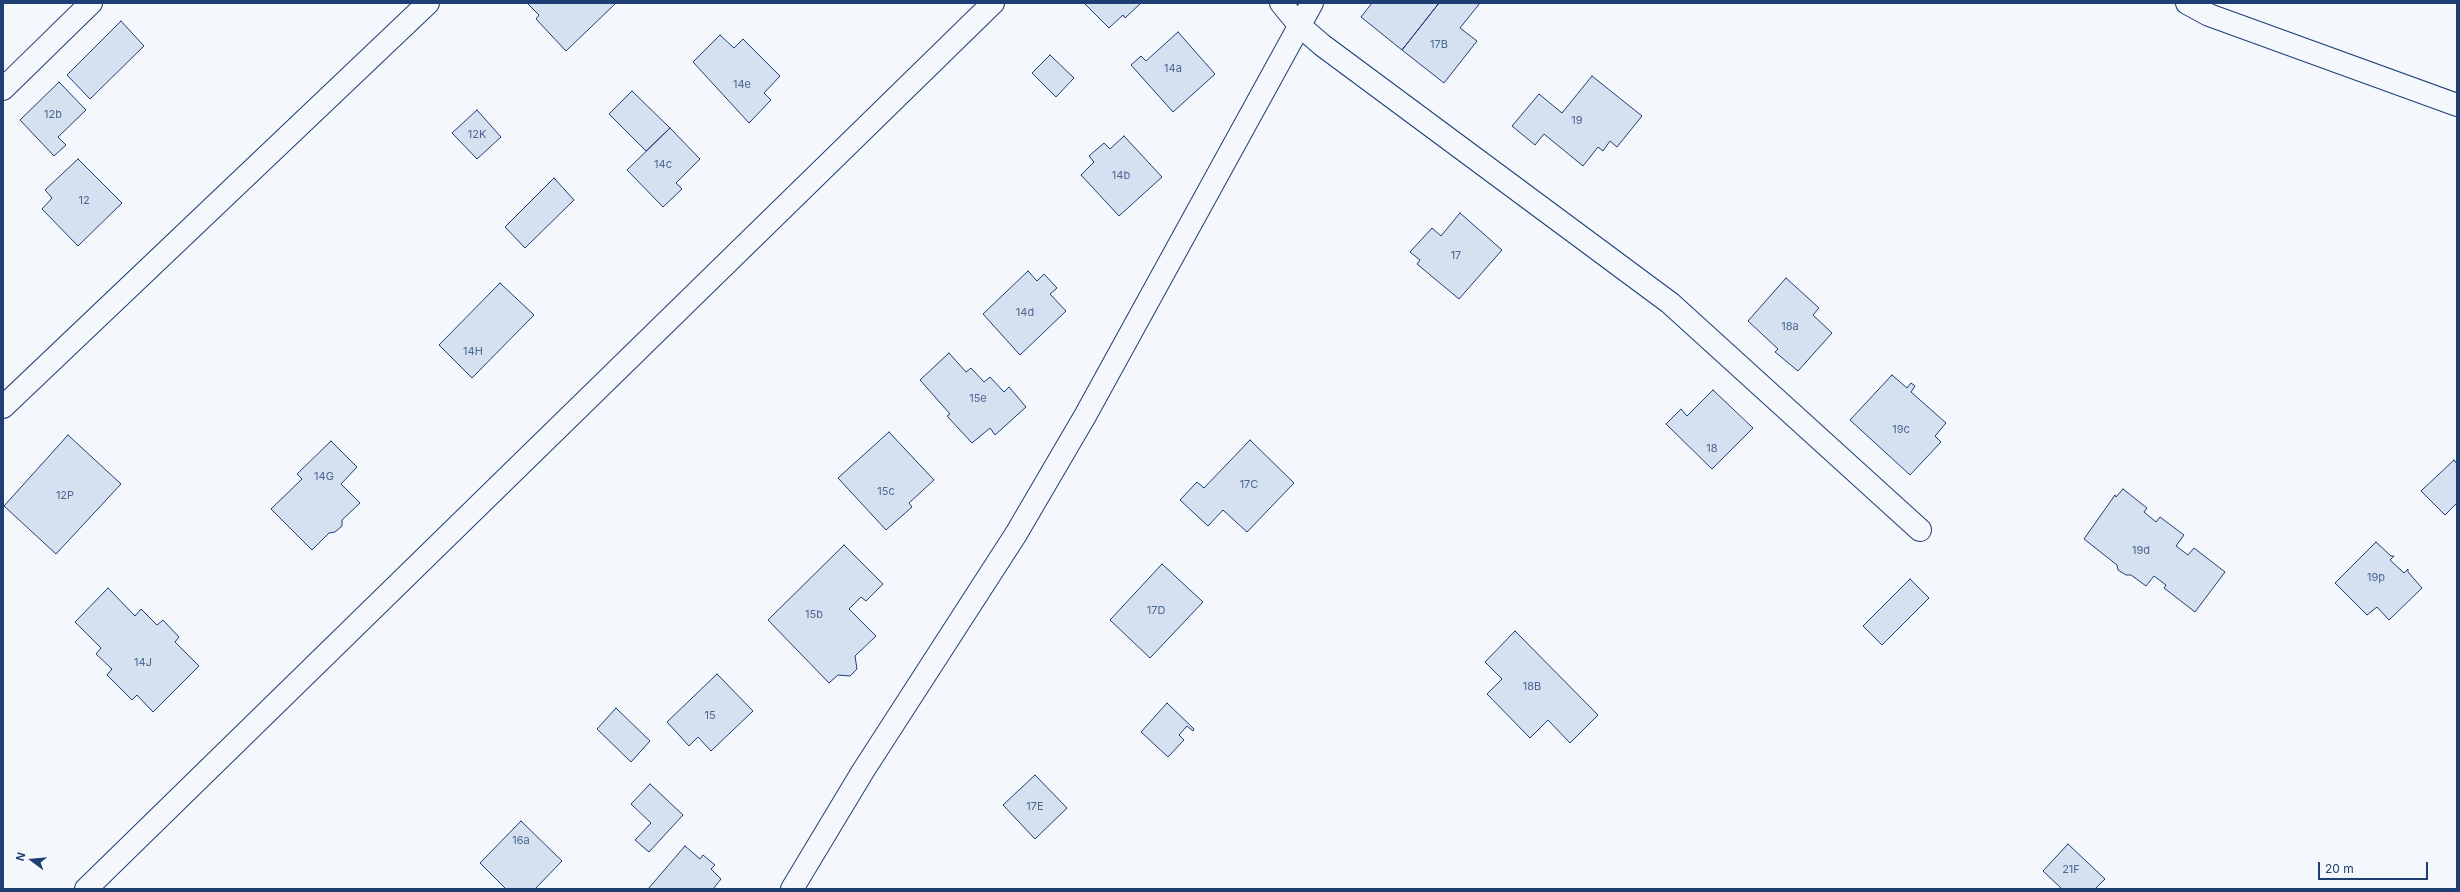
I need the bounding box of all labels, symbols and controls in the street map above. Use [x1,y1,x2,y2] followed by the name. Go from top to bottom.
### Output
[1430,38,1448,52] house number: 17B
[1164,62,1182,76] house number: 14a
[733,78,751,92] house number: 14e
[44,108,62,122] house number: 12b
[1571,114,1583,128] house number: 19
[468,128,486,142] house number: 12K
[654,158,672,172] house number: 14c
[1112,169,1130,183] house number: 14b
[78,194,90,208] house number: 12
[1451,249,1461,263] house number: 17
[1016,306,1034,320] house number: 14d
[1781,320,1799,334] house number: 18a
[463,345,483,359] house number: 14H
[969,392,987,406] house number: 15e
[1892,423,1910,437] house number: 19c
[1706,442,1718,456] house number: 18
[314,470,334,484] house number: 14G
[1240,478,1258,492] house number: 17C
[877,485,895,499] house number: 15c
[56,489,74,503] house number: 12P
[2132,544,2150,558] house number: 19d
[2367,571,2385,585] house number: 19p
[1147,604,1165,618] house number: 17D
[805,608,823,622] house number: 15b
[134,656,152,670] house number: 14J
[1523,680,1541,694] house number: 18B
[704,709,716,723] house number: 15
[1026,800,1044,814] house number: 17E
[512,834,530,848] house number: 16a
[12,840,52,880] north arrow
[13,851,28,863] text: N
[2320,854,2430,880] scale bar
[2325,861,2354,876] text: 20 m
[2062,863,2080,877] house number: 21F

